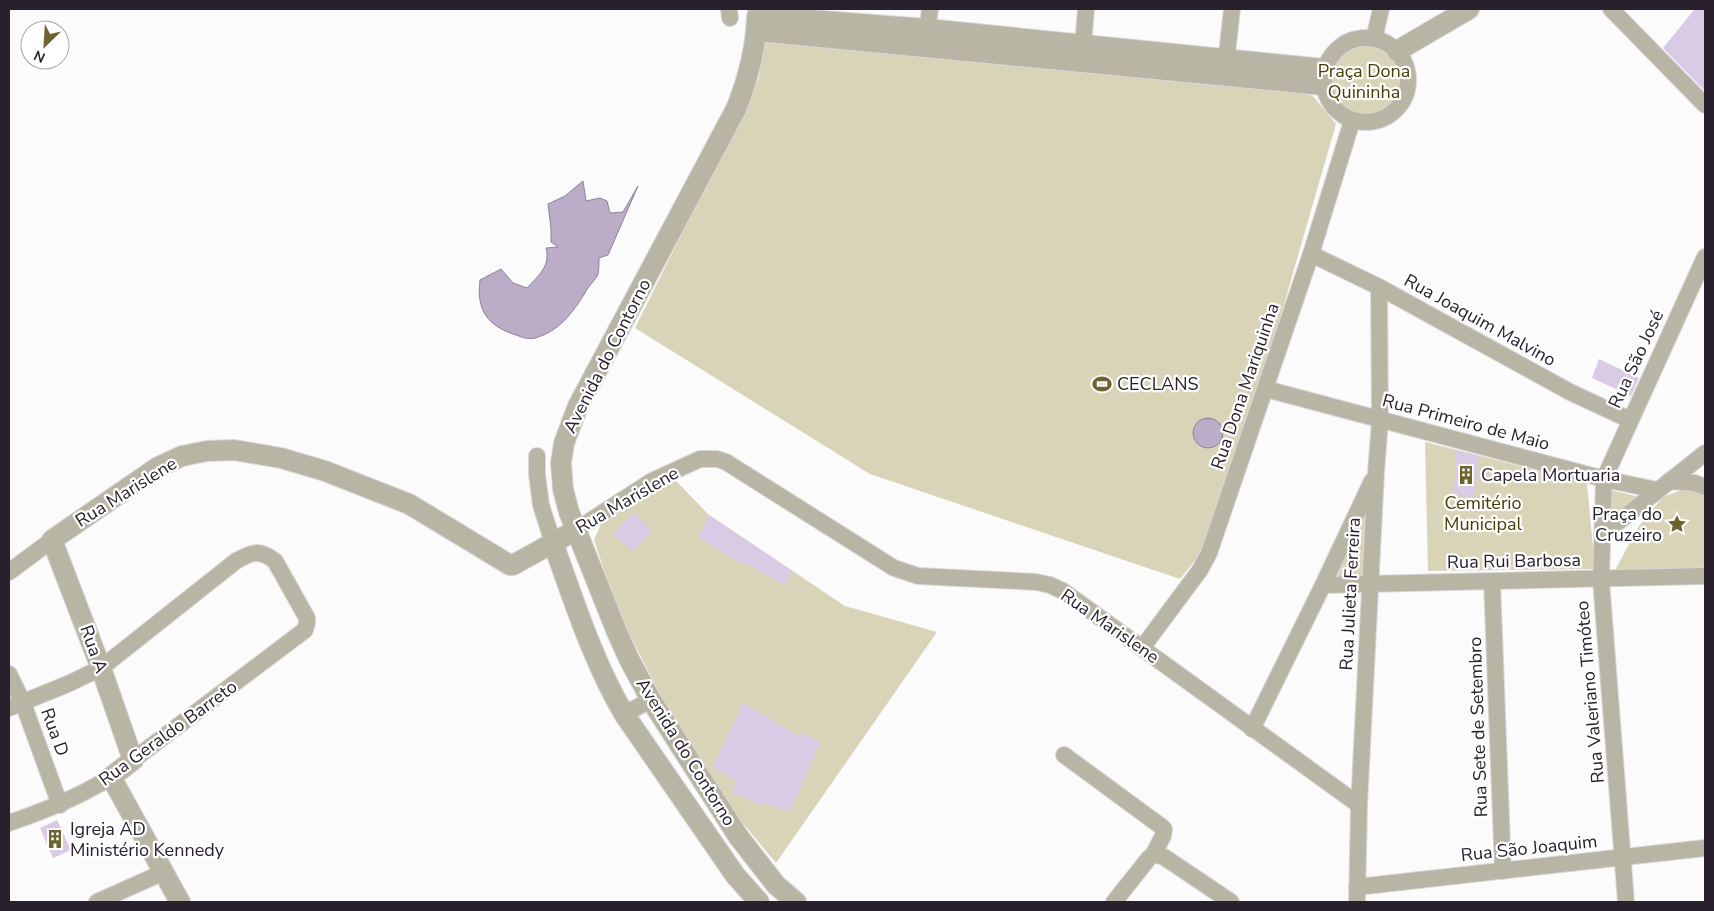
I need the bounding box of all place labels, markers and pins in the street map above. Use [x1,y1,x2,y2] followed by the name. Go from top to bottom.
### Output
[1117,372,1199,396] place label: CECLANS
[1091,373,1113,395] sports icon: CECLANS
[1481,463,1620,487] place label: Capela Mortuaria
[1455,464,1477,486] building icon: Capela Mortuaria
[1592,502,1662,547] place label: Praça do Cruzeiro
[1666,513,1688,535] place icon: Praça do Cruzeiro
[70,817,225,862] place label: Igreja AD Ministério Kennedy
[44,828,66,850] building icon: Igreja AD Ministério Kennedy

